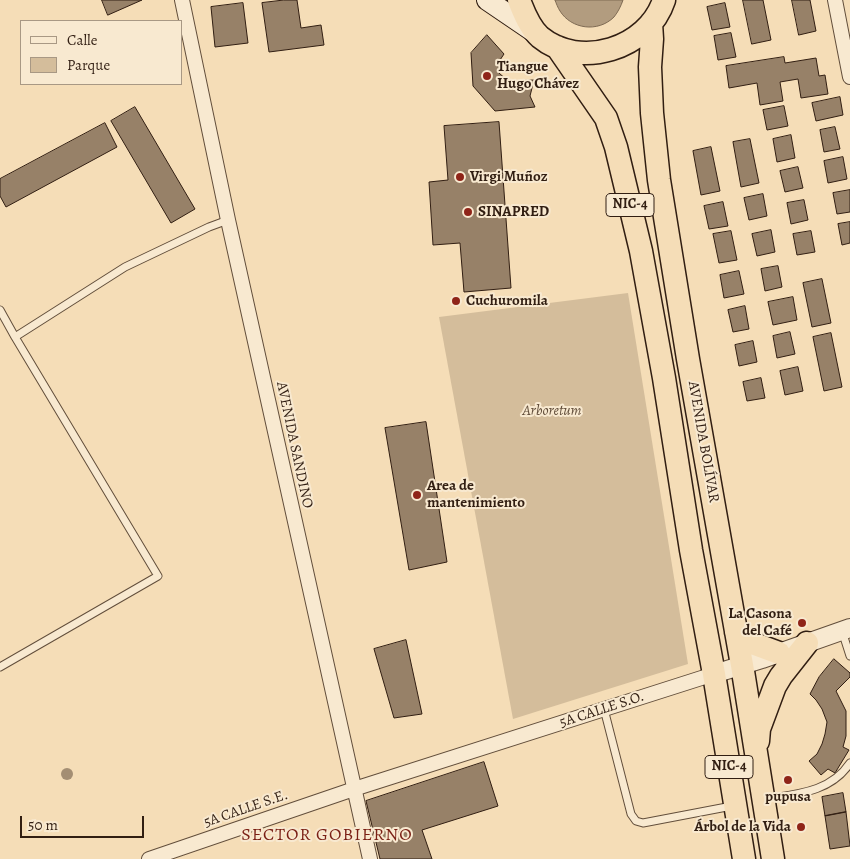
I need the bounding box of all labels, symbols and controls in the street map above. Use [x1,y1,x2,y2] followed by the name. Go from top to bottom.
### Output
[20,20,182,85] legend
[67,30,97,50] text: Calle
[67,55,110,75] text: Parque
[497,58,579,93] place label: Tiangue Hugo Chávez
[481,70,493,82] marker: Tiangue Hugo Chávez
[470,168,548,186] place label: Virgi Muñoz
[454,171,466,183] marker: Virgi Muñoz
[606,194,654,216] road number: NIC-4
[478,203,549,221] place label: SINAPRED
[462,206,474,218] marker: SINAPRED
[466,292,548,310] place label: Cuchuromila
[450,295,462,307] marker: Cuchuromila
[272,380,316,510] street label: AVENIDA SANDINO
[683,380,723,504] street label: AVENIDA BOLÍVAR
[522,402,582,420] park label: Arboretum
[427,477,525,512] place label: Area de mantenimiento
[411,489,423,501] marker: Area de mantenimiento
[728,605,792,640] place label: La Casona del Café
[796,617,808,629] marker: La Casona del Café
[557,688,647,732] street label: 5A CALLE S.O.
[705,756,753,779] road number: NIC-4
[782,774,794,786] marker: pupusa
[202,786,290,832] street label: 5A CALLE S.E.
[765,788,811,806] place label: pupusa
[22,806,146,838] scale bar
[28,815,58,835] text: 50 m
[694,818,791,836] place label: Árbol de la Vida
[795,821,807,833] marker: Árbol de la Vida
[239,825,415,847] district label: SECTOR GOBIERNO

